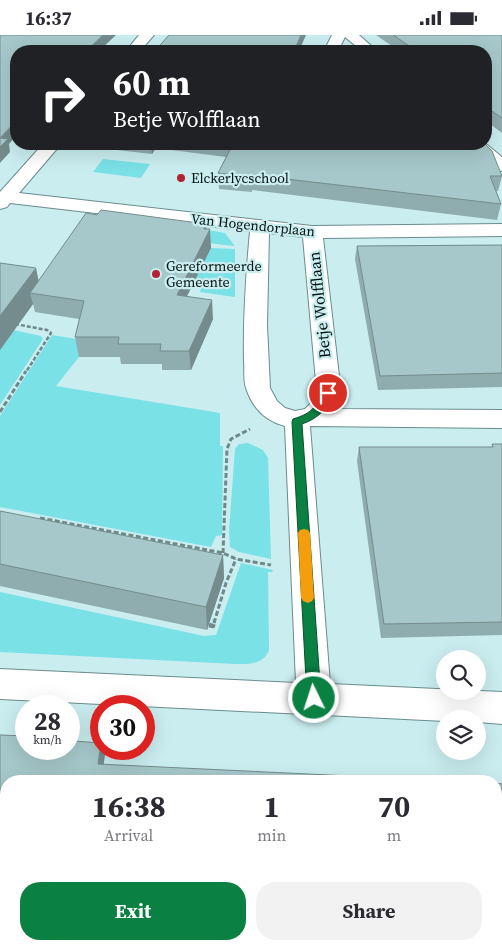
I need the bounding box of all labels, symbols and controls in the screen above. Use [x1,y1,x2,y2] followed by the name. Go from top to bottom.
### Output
[25,5,72,31] text: 16:37
[113,59,190,107] text: 60 m
[30,65,95,130] icon: right
[113,104,261,134] text: Betje Wolfflaan
[191,168,289,188] place label: Elckerlycschool
[175,172,187,184] marker: Elckerlycschool
[190,209,316,242] street label: Van Hogendorplaan
[302,250,336,360] street label: Betje Wolfflaan
[166,256,262,292] place label: Gereformeerde Gemeente
[150,268,162,280] marker: Gereformeerde Gemeente
[307,372,349,414] pin
[314,379,342,407] icon: arrive
[436,650,486,760] map controls
[436,650,486,700] button: search
[287,671,339,723] position arrow
[90,695,155,760] speed limit sign: 30
[34,704,61,738] text: 28
[436,710,486,760] button: layers
[33,732,62,748] text: km/h
[92,786,166,827] text: 16:38
[264,786,280,827] text: 1
[378,786,410,827] text: 70
[104,824,153,846] text: Arrival
[257,824,286,846] text: min
[387,824,401,846] text: m
[20,882,246,940] button: Exit
[256,882,482,940] button: Share

